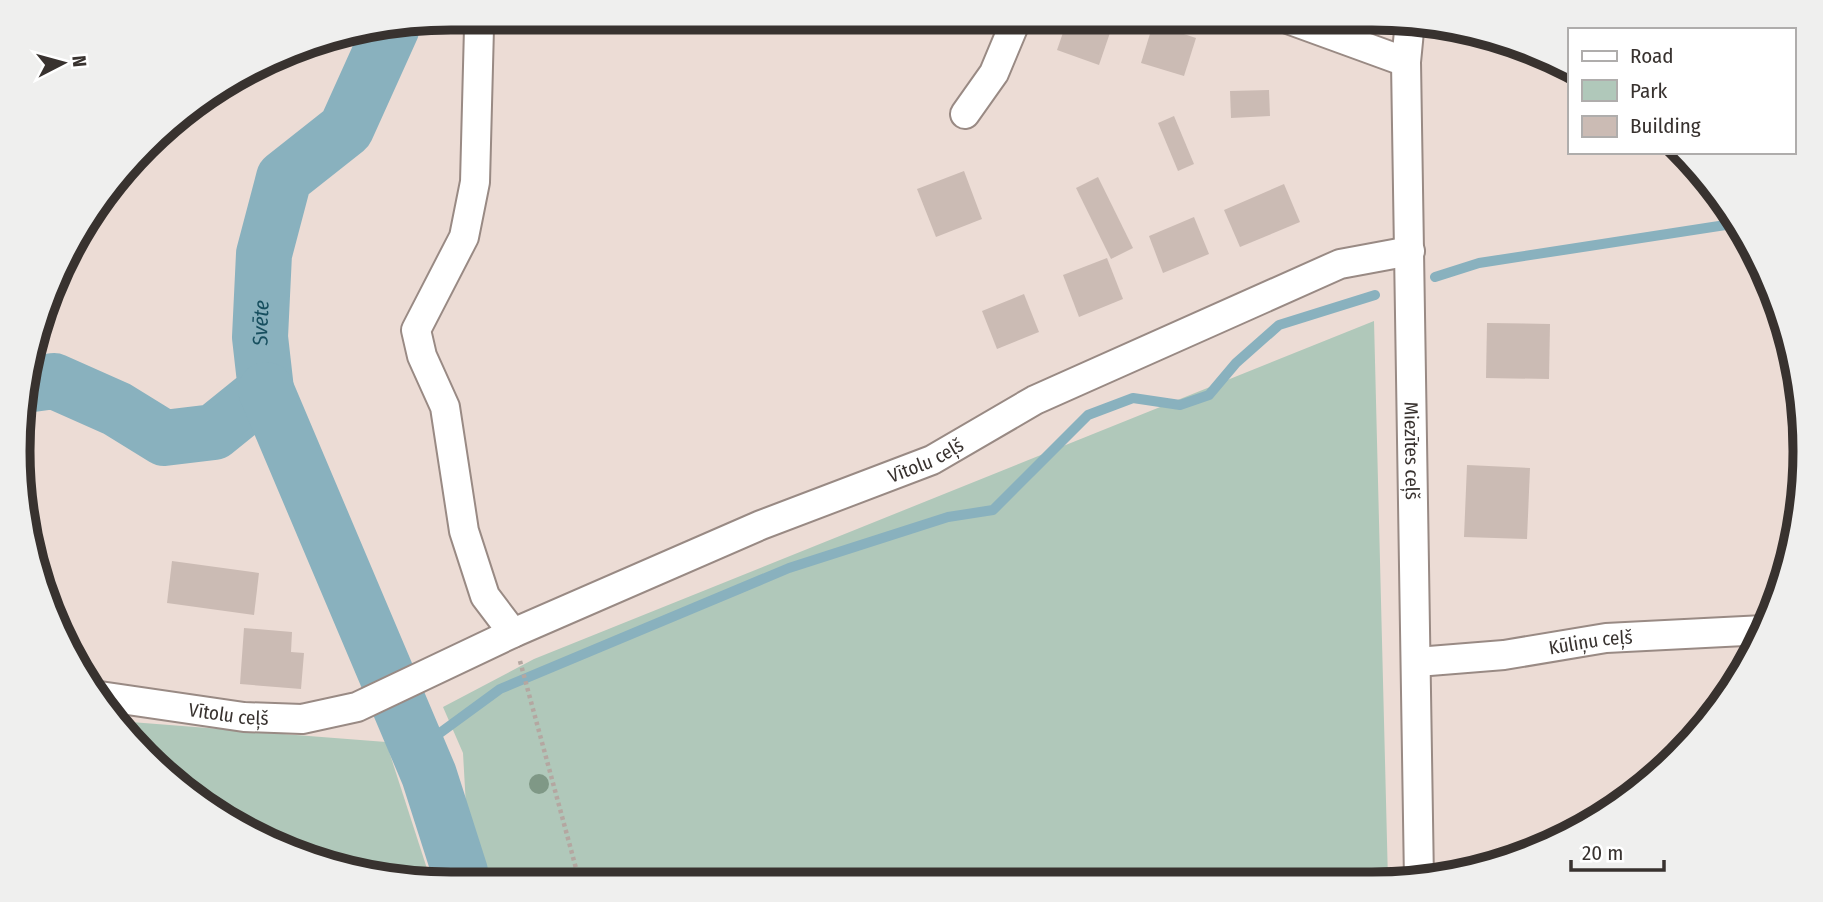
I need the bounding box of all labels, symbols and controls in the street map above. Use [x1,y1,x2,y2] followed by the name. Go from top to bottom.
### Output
[28,28,98,98] north arrow
[1568,28,1795,154] legend
[1630,43,1674,69] text: Road
[67,54,91,68] text: N
[1630,78,1668,104] text: Park
[1630,113,1701,139] text: Building
[247,300,275,348] water label: Svēte
[1400,402,1424,500] street label: Miezītes ceļš
[885,433,967,487] street label: Vītolu ceļš
[1547,625,1633,659] street label: Kūliņu ceļš
[187,698,269,729] street label: Vītolu ceļš
[1571,828,1664,872] scale bar
[1582,840,1623,866] text: 20 m

